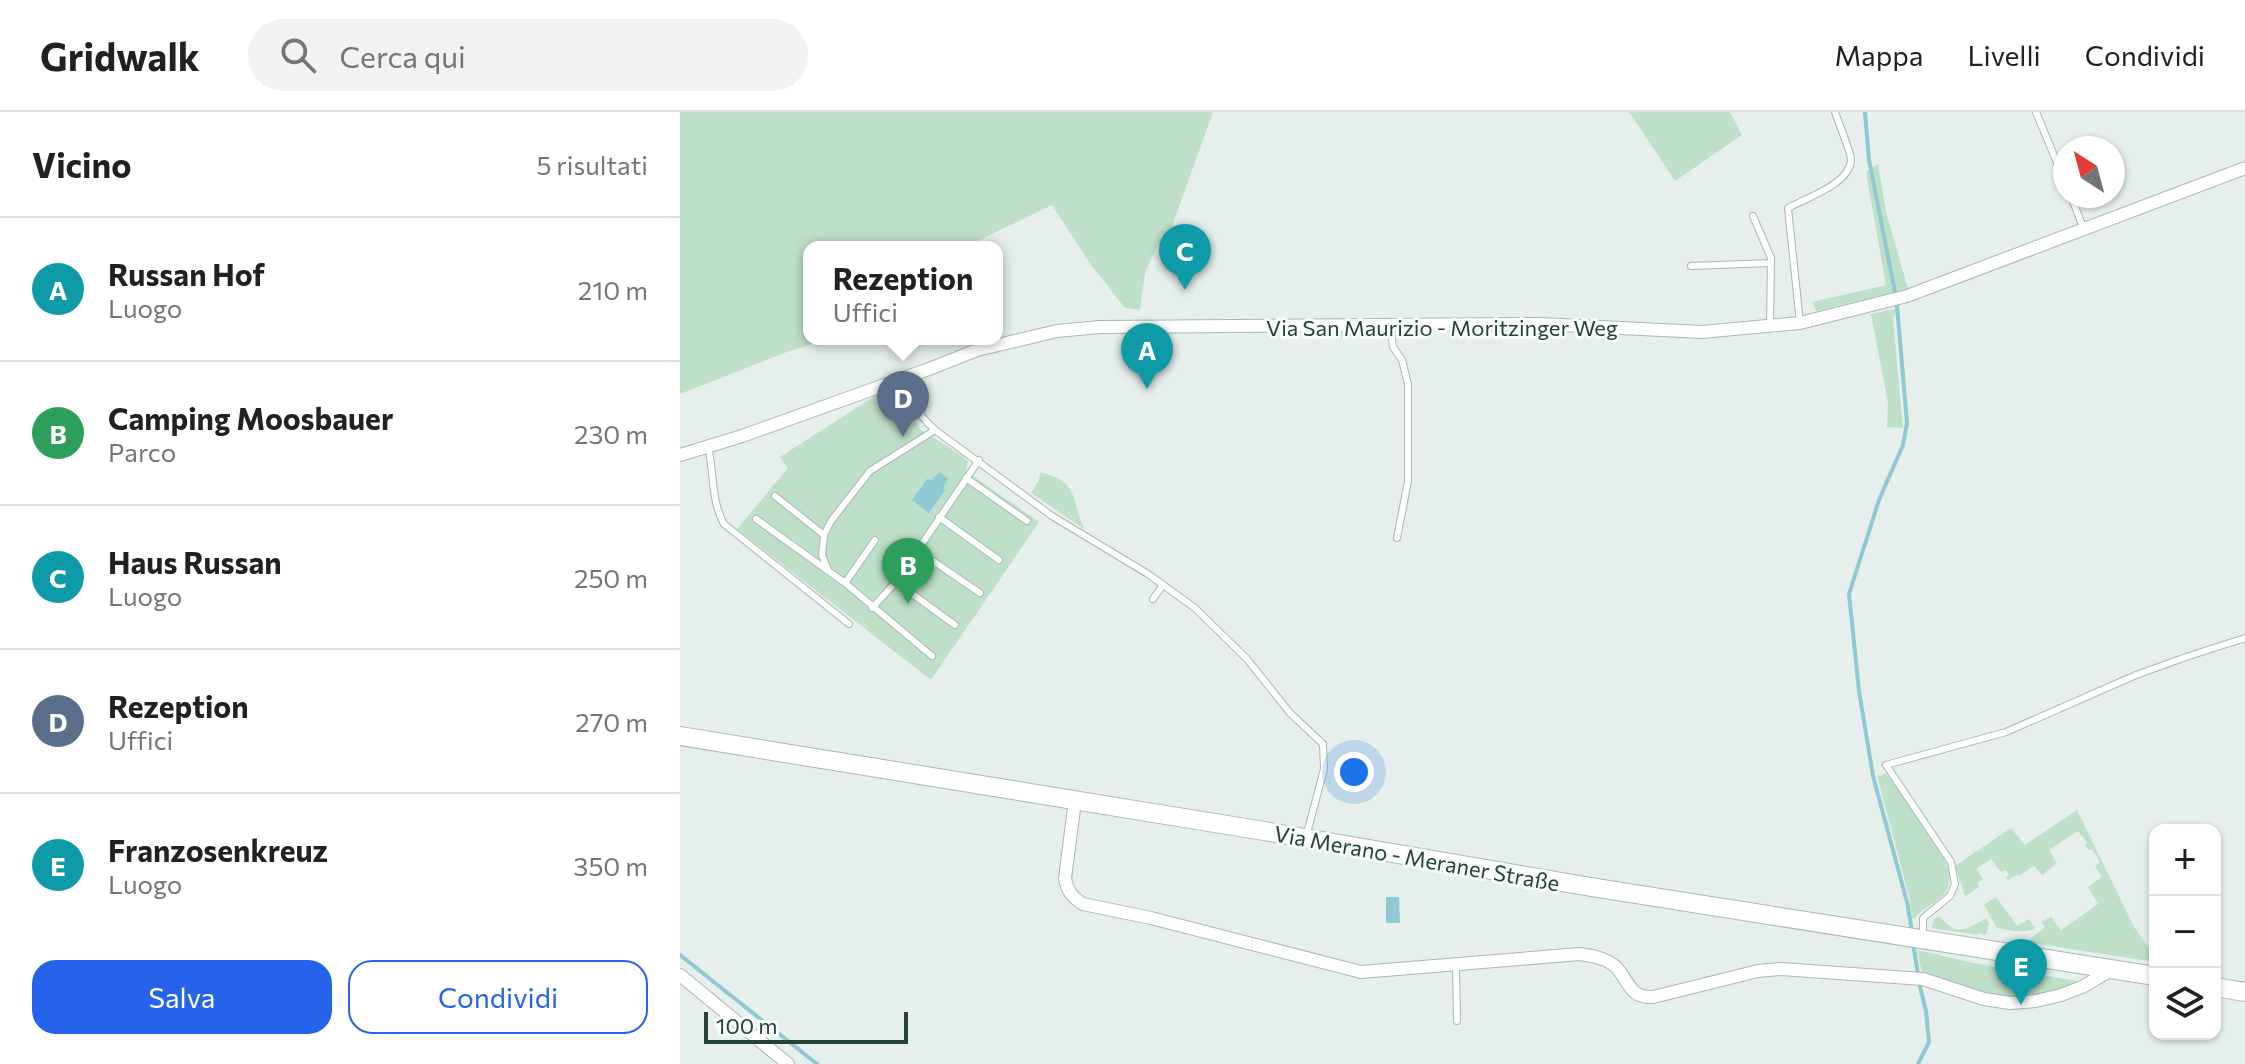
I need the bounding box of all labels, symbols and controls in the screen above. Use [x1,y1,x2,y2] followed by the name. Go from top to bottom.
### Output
[248,19,808,91] search box
[40,32,200,79] text: Gridwalk
[276,33,320,77] icon: search
[340,37,466,74] text: Cerca qui
[1835,38,1923,72] text: Mappa
[1967,38,2041,72] text: Livelli
[2085,38,2205,72] text: Condividi
[2053,136,2125,208] north arrow
[32,143,132,185] text: Vicino
[536,149,648,180] text: 5 risultati
[1159,224,1211,290] pin: C
[803,241,1003,345] popup
[108,255,265,292] text: Russan Hof
[833,259,973,296] text: Rezeption
[49,274,67,305] text: A
[578,274,648,305] text: 210 m
[108,292,182,323] text: Luogo
[833,296,898,327] text: Uffici
[1266,314,1618,341] street label: Via San Maurizio - Moritzinger Weg
[1121,323,1173,389] pin: A
[877,371,929,437] pin: D
[108,399,393,436] text: Camping Moosbauer
[49,418,67,449] text: B
[574,418,648,449] text: 230 m
[108,436,176,467] text: Parco
[882,538,934,604] pin: B
[108,543,282,580] text: Haus Russan
[49,562,67,593] text: C
[574,562,648,593] text: 250 m
[108,580,182,611] text: Luogo
[108,687,249,724] text: Rezeption
[48,706,68,737] text: D
[575,706,648,737] text: 270 m
[108,724,173,755] text: Uffici
[1334,752,1374,792] your location
[1272,820,1562,896] street label: Via Merano - Meraner Straße
[2149,824,2221,1040] map controls
[2149,824,2221,896] button: +
[108,831,328,868] text: Franzosenkreuz
[50,850,66,881] text: E
[574,850,648,881] text: 350 m
[108,868,182,899] text: Luogo
[2149,896,2221,968] button: −
[1995,939,2047,1005] pin: E
[32,960,332,1034] button: Salva
[348,960,648,1034] button: Condividi
[2149,968,2221,1040] button: layers
[704,1008,908,1044] scale bar
[716,1012,778,1039] text: 100 m

